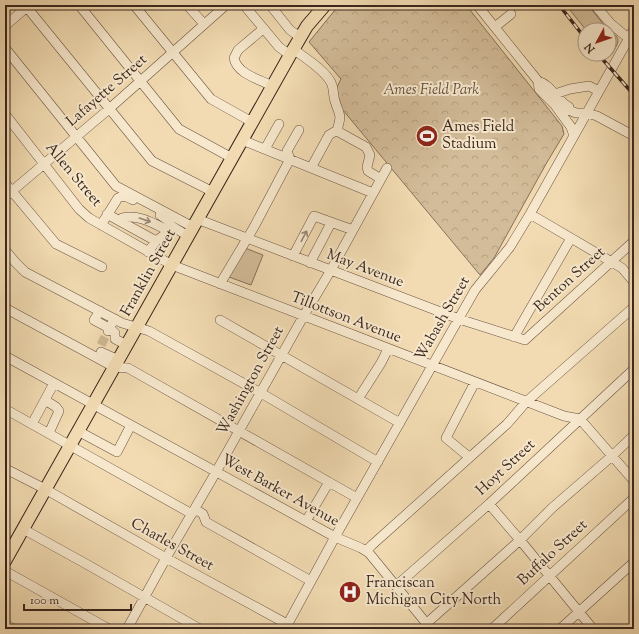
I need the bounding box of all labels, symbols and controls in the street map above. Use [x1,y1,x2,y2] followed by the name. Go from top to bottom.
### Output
[577,22,617,62] north arrow
[581,39,600,57] text: N
[62,50,152,132] street label: Lafayette Street
[383,80,479,101] park label: Ames Field Park
[442,117,515,155] place label: Ames Field Stadium
[414,123,440,149] sports icon: Ames Field Stadium
[40,138,106,212] street label: Allen Street
[139,217,151,225] one-way arrow
[116,226,182,320] street label: Franklin Street
[300,230,308,242] one-way arrow
[530,242,610,318] street label: Benton Street
[323,245,407,293] street label: May Avenue
[410,273,476,365] street label: Wabash Street
[288,287,404,349] street label: Tillottson Avenue
[212,323,290,439] street label: Washington Street
[472,435,540,501] street label: Hoyt Street
[217,450,343,532] street label: West Barker Avenue
[127,514,217,576] street label: Charles Street
[514,515,592,591] street label: Buffalo Street
[366,573,502,611] place label: Franciscan Michigan City North
[337,579,363,605] hospital icon: Franciscan Michigan City North
[24,586,131,612] scale bar
[30,592,59,610] text: 100 m

